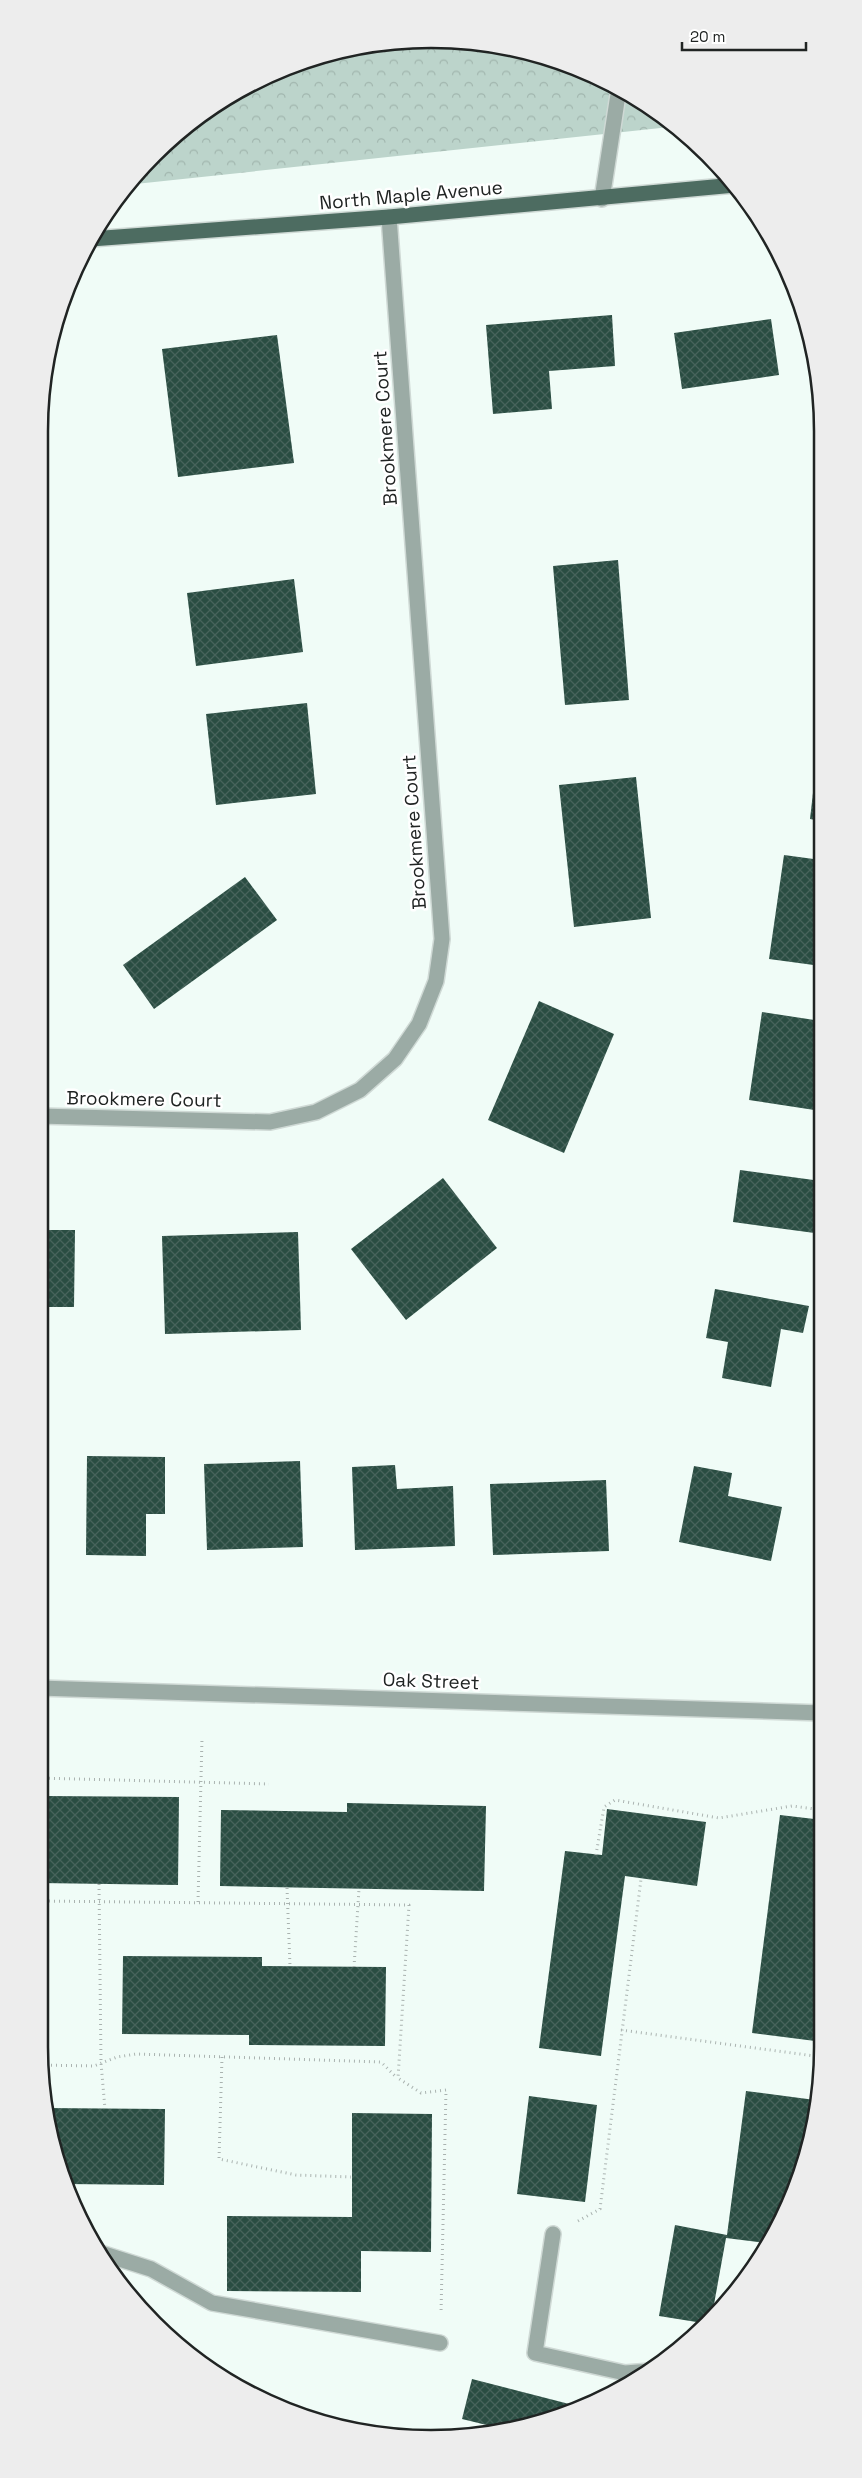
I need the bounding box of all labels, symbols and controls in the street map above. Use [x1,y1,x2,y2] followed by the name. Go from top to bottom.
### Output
[682,20,806,52] scale bar
[690,27,725,46] text: 20 m
[318,175,504,215] street label: North Maple Avenue
[367,350,403,506] street label: Brookmere Court
[396,754,432,910] street label: Brookmere Court
[66,1085,222,1113] street label: Brookmere Court
[382,1667,480,1695] street label: Oak Street

